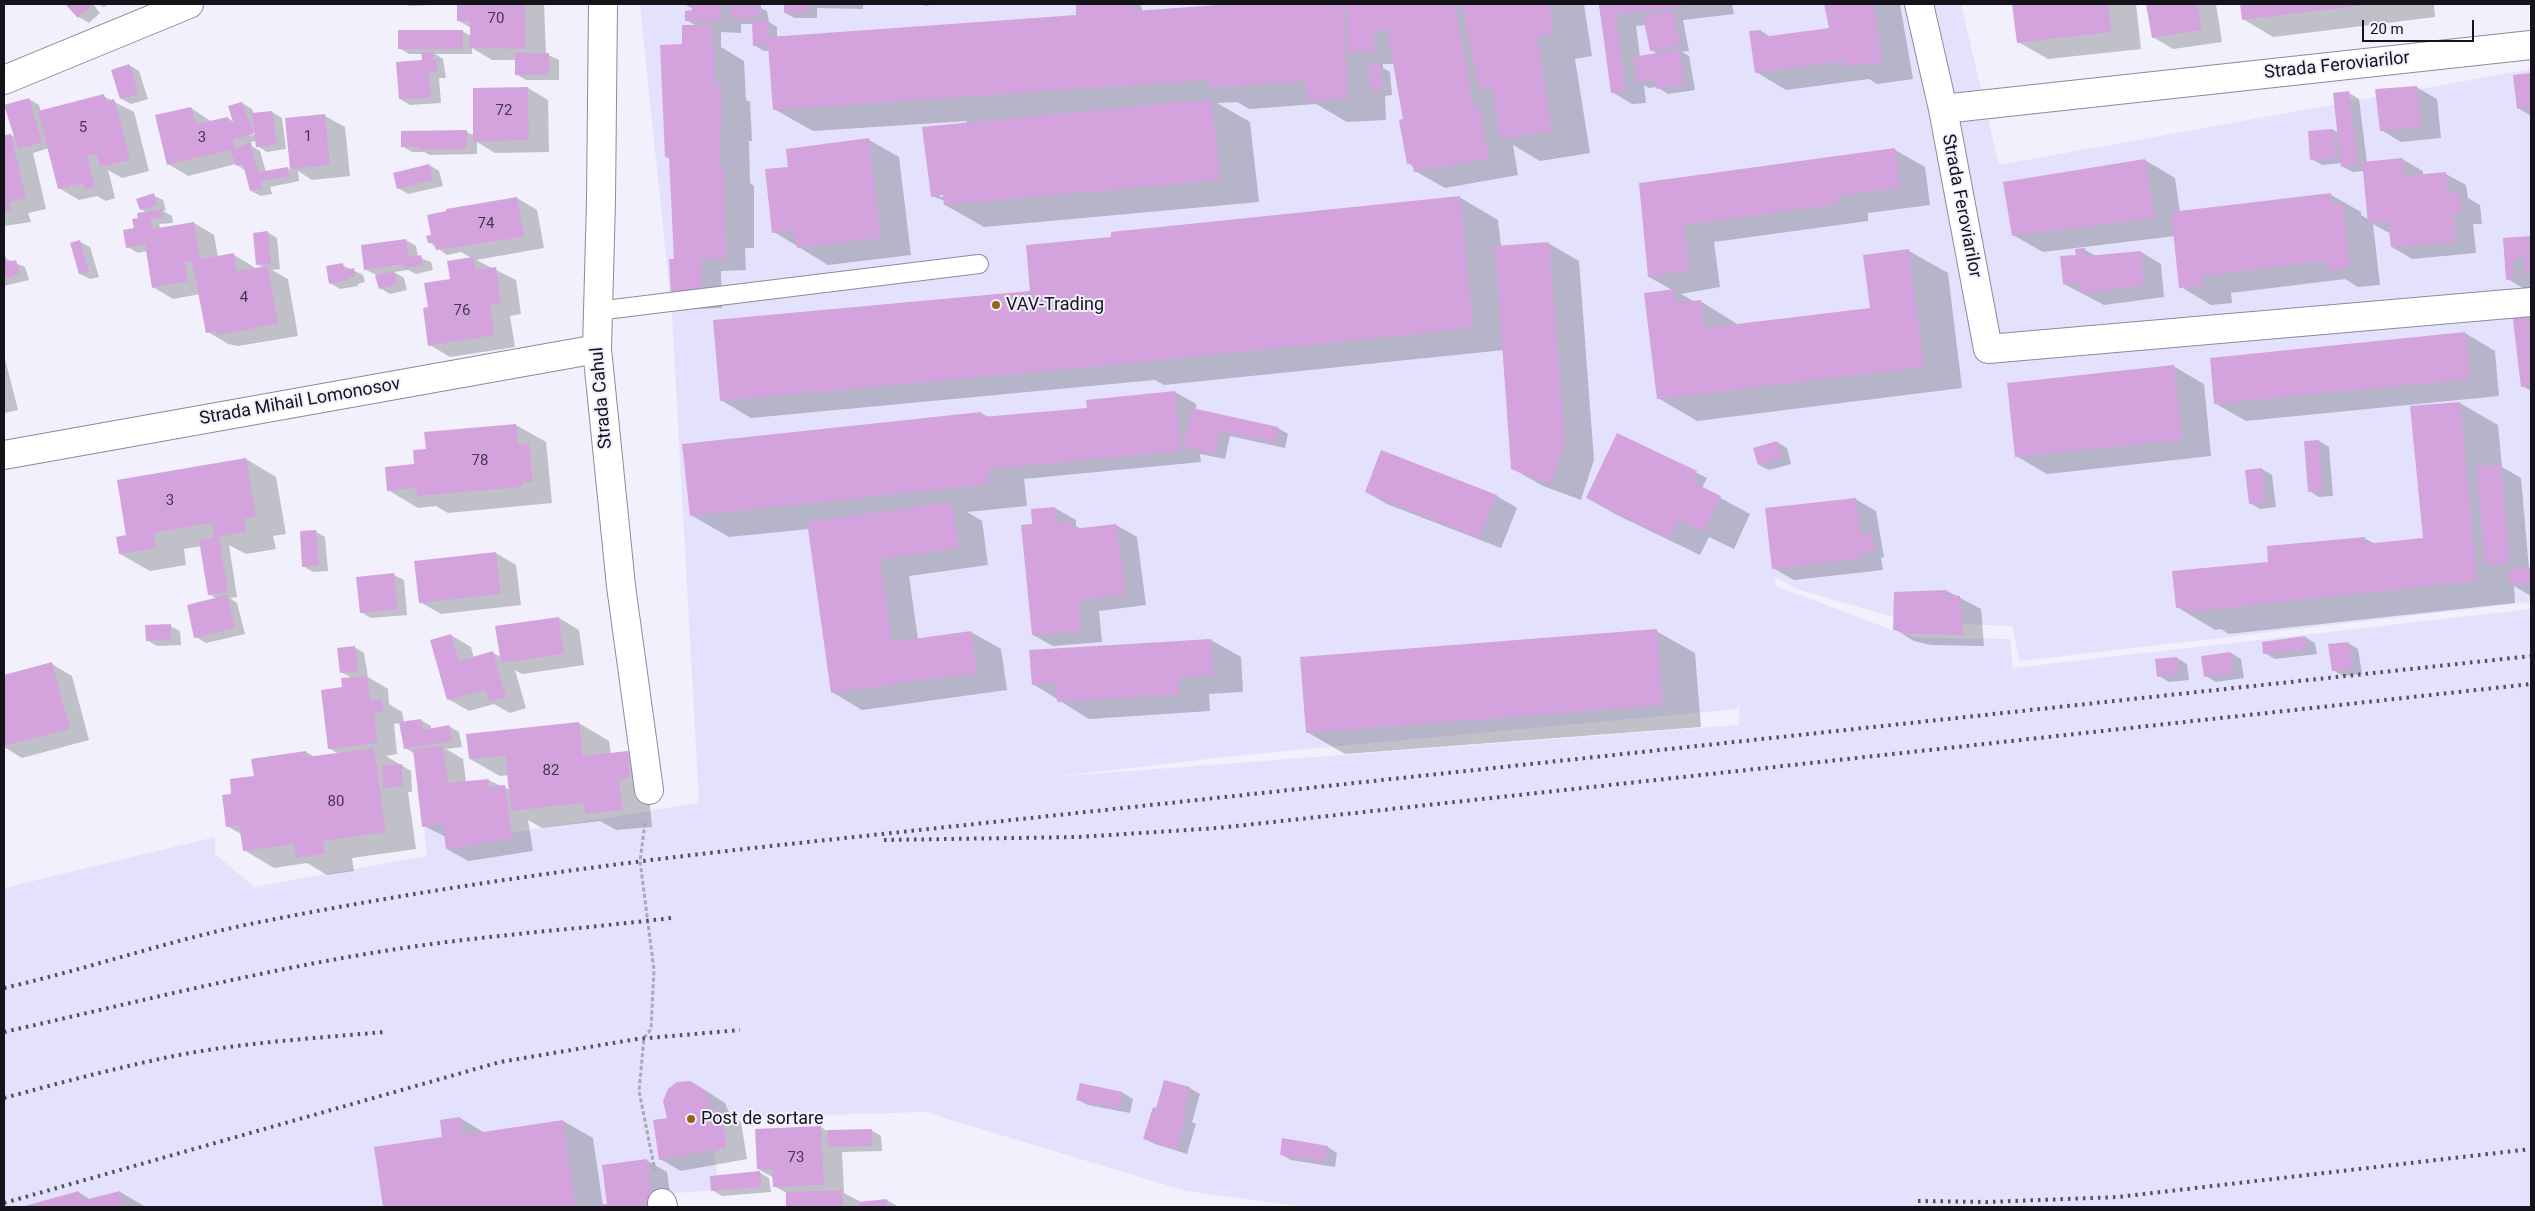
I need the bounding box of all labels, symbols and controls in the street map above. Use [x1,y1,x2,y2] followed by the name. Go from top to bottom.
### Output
[488,10,504,28] house number: 70
[2365,10,2478,42] scale bar
[2370,20,2404,38] text: 20 m
[2263,48,2411,84] street label: Strada Feroviarilor
[496,102,512,120] house number: 72
[79,119,87,137] house number: 5
[304,128,312,146] house number: 1
[198,129,206,147] house number: 3
[1936,132,1986,280] street label: Strada Feroviarilor
[478,215,494,233] house number: 74
[240,289,248,307] house number: 4
[1006,294,1104,316] place label: VAV-Trading
[990,299,1002,311] marker: VAV-Trading
[454,302,470,320] house number: 76
[587,346,617,450] street label: Strada Cahul
[198,374,402,430] street label: Strada Mihail Lomonosov
[472,452,488,470] house number: 78
[166,492,174,510] house number: 3
[543,762,559,780] house number: 82
[328,793,344,811] house number: 80
[701,1108,824,1130] place label: Post de sortare
[685,1113,697,1125] marker: Post de sortare
[788,1149,804,1167] house number: 73

